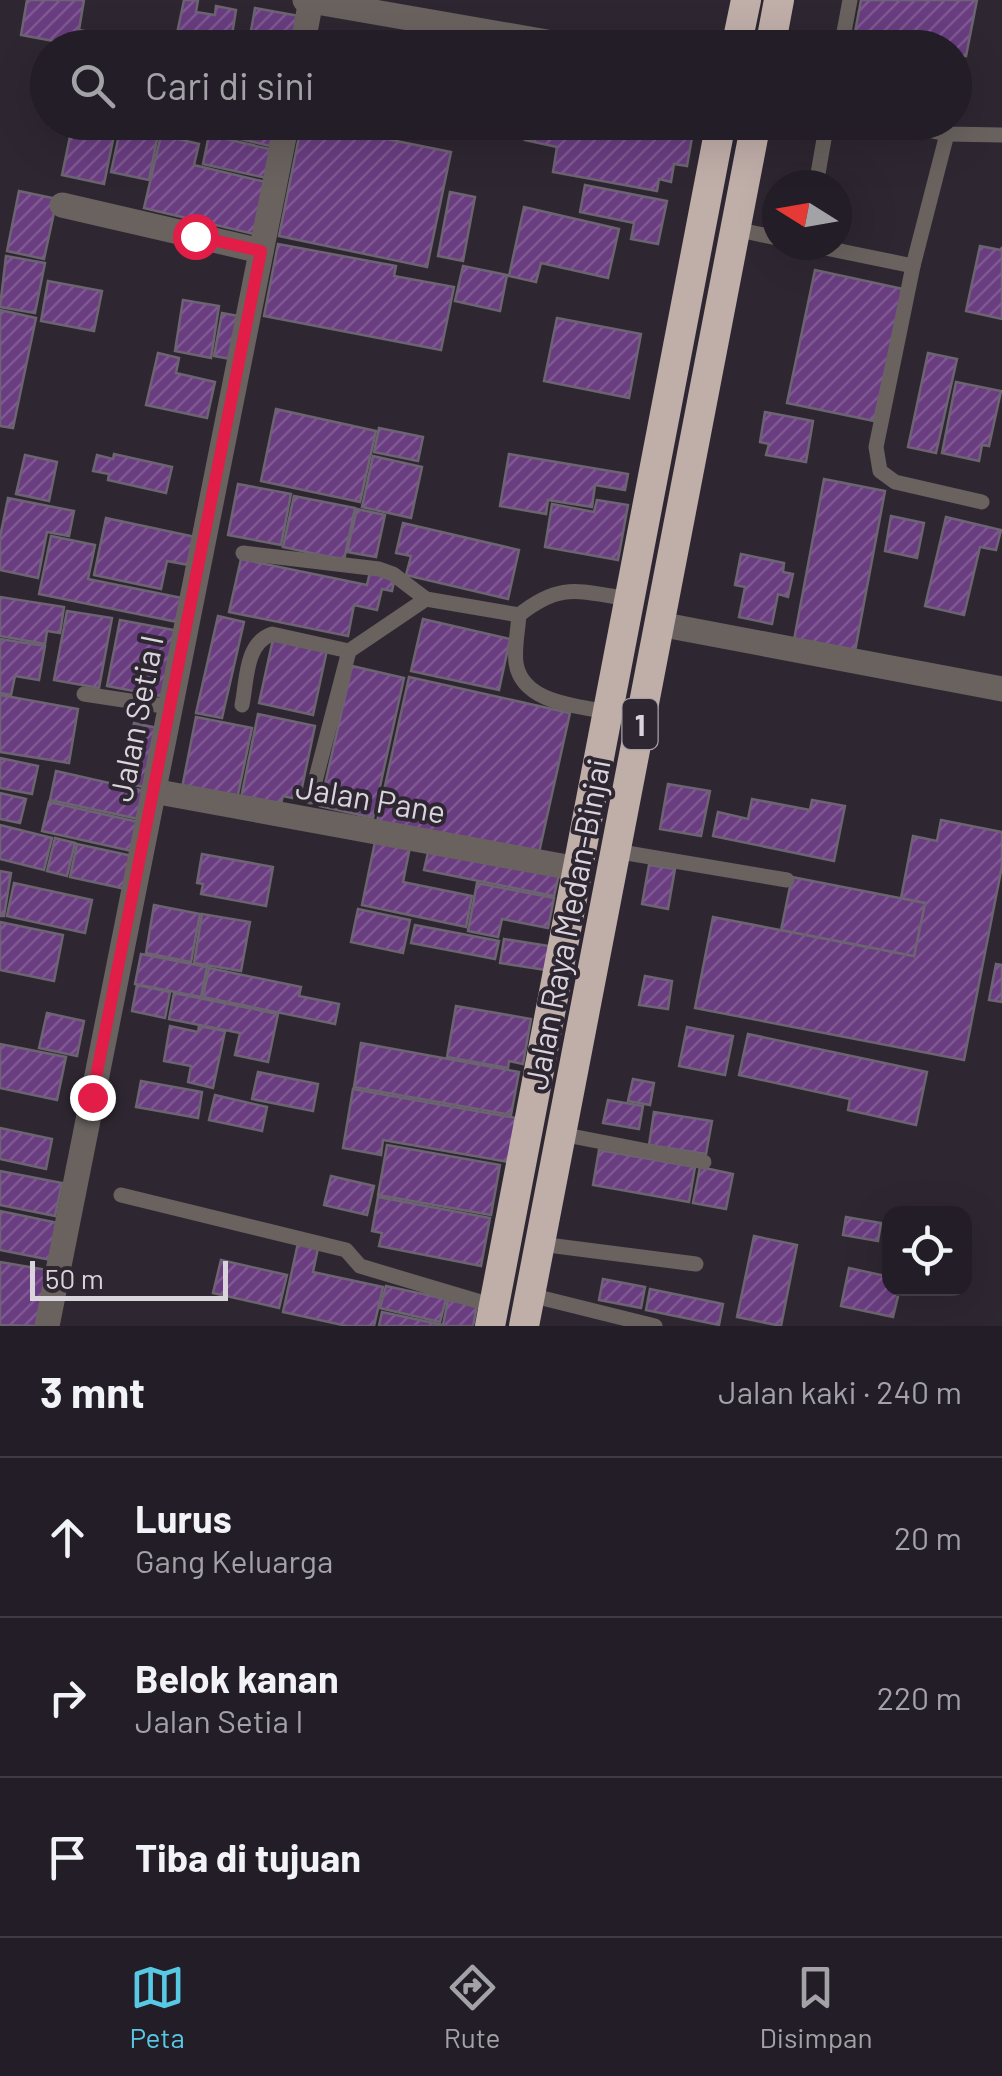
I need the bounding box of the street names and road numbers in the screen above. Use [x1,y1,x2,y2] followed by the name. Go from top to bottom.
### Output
[100,632,170,804] street label: Jalan Setia I
[622,699,658,749] road number: 1
[515,755,617,1093] street label: Jalan Raya Medan-Binjai
[293,766,449,830] street label: Jalan Pane

